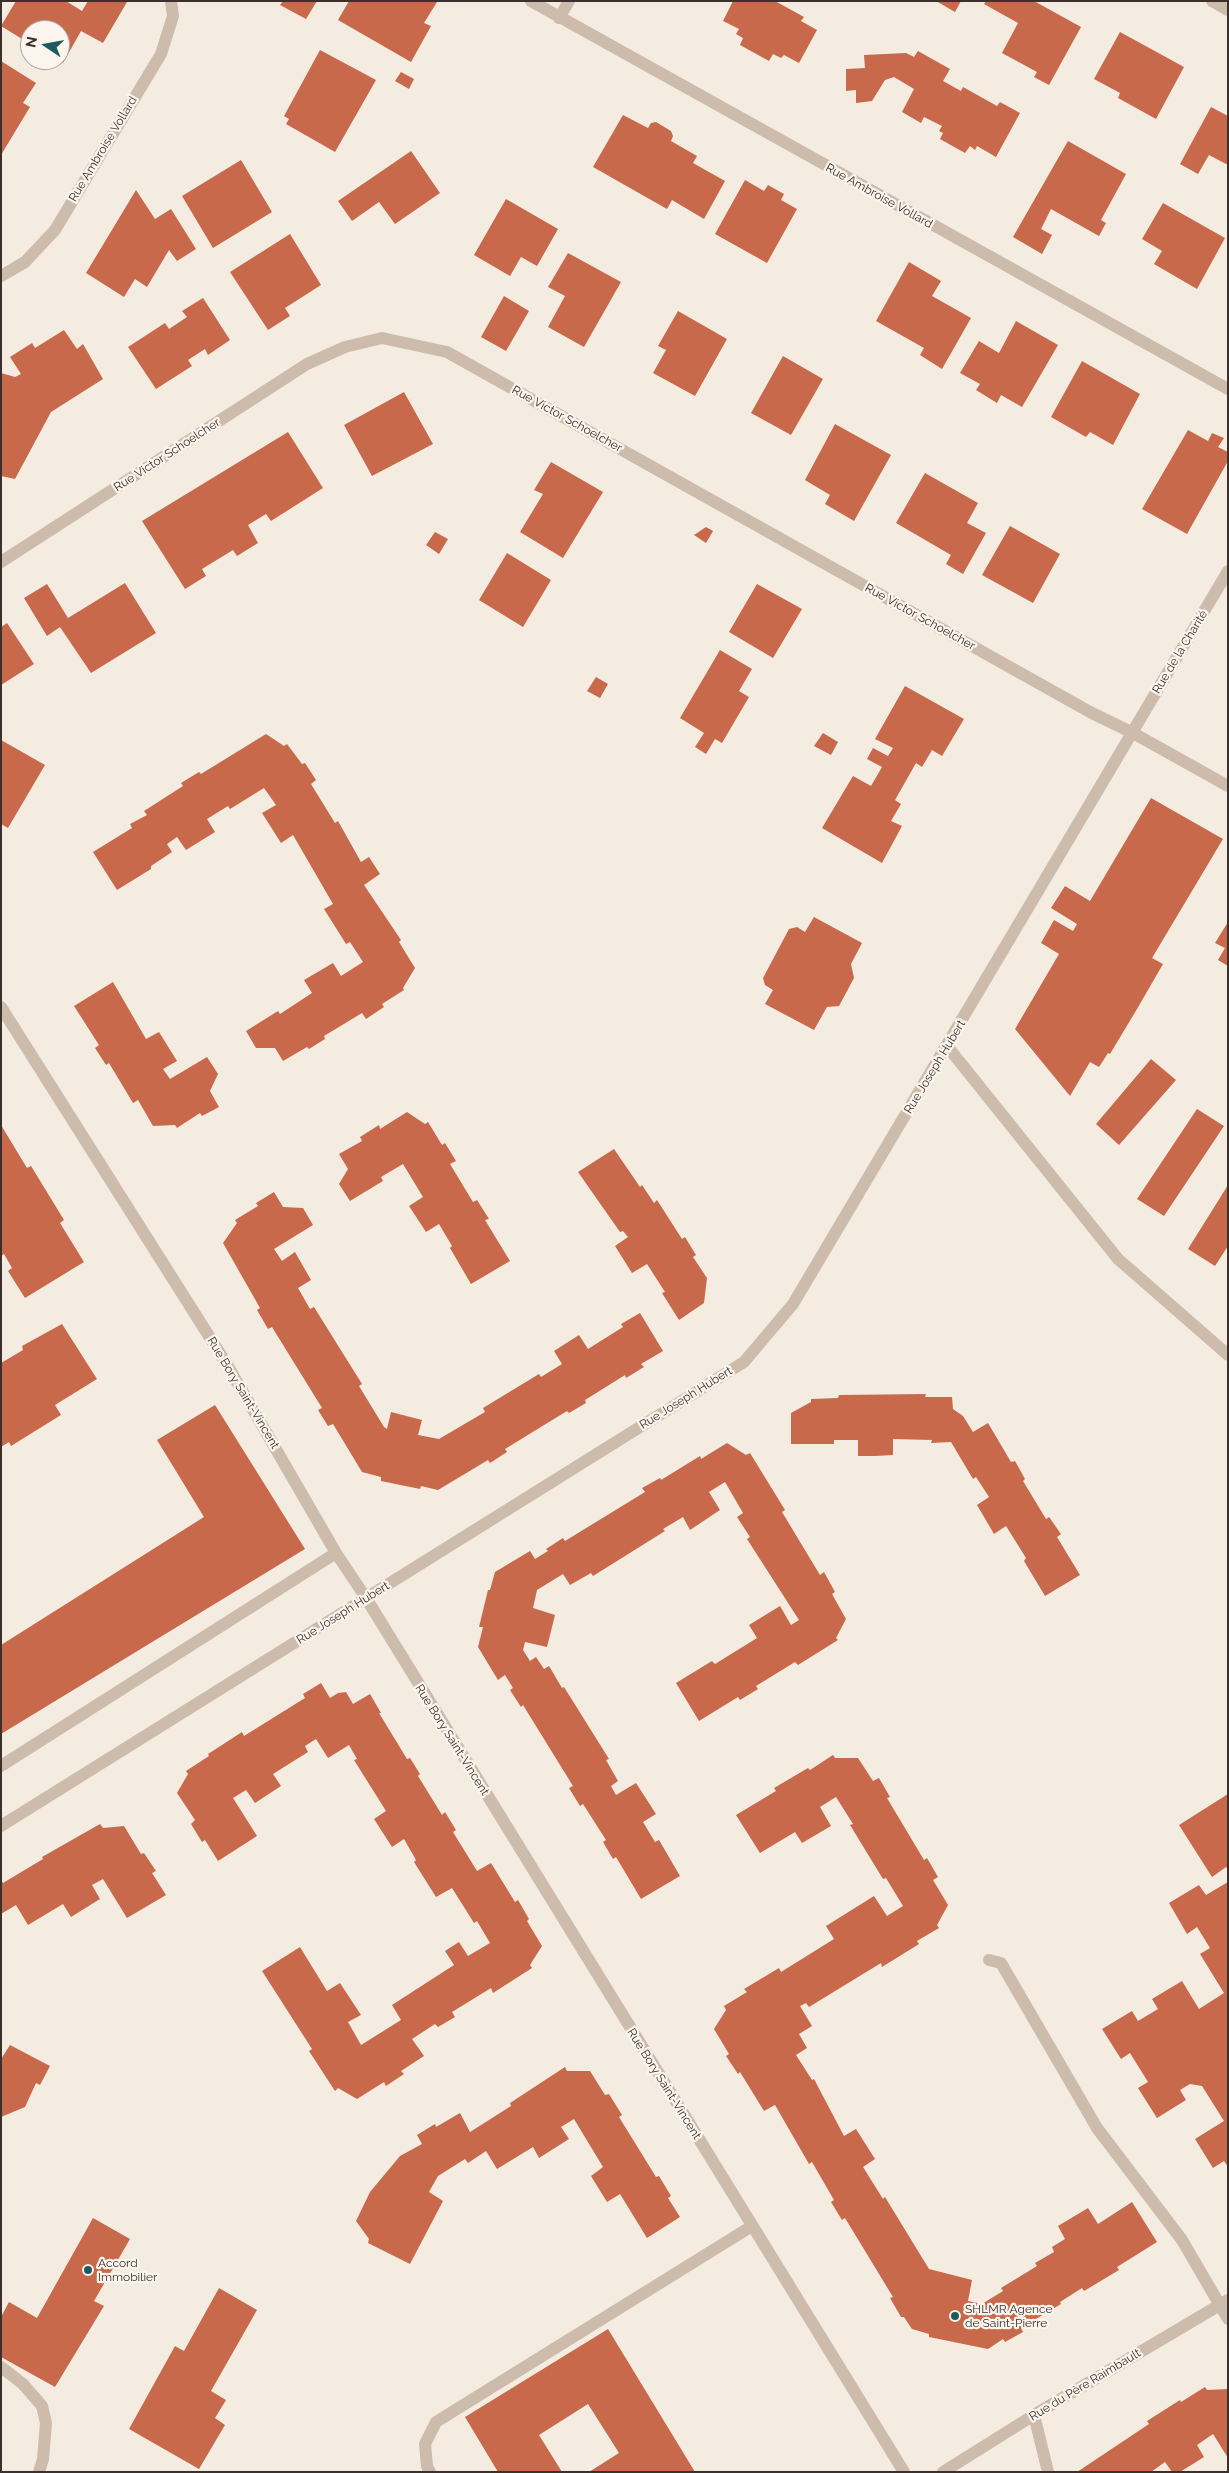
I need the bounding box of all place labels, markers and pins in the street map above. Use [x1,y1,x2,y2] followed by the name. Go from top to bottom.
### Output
[98,2256,157,2284] place label: Accord Immobilier
[82,2264,94,2276] marker: Accord Immobilier
[965,2302,1053,2330] place label: SHLMR Agence de Saint-Pierre
[949,2310,961,2322] marker: SHLMR Agence de Saint-Pierre

